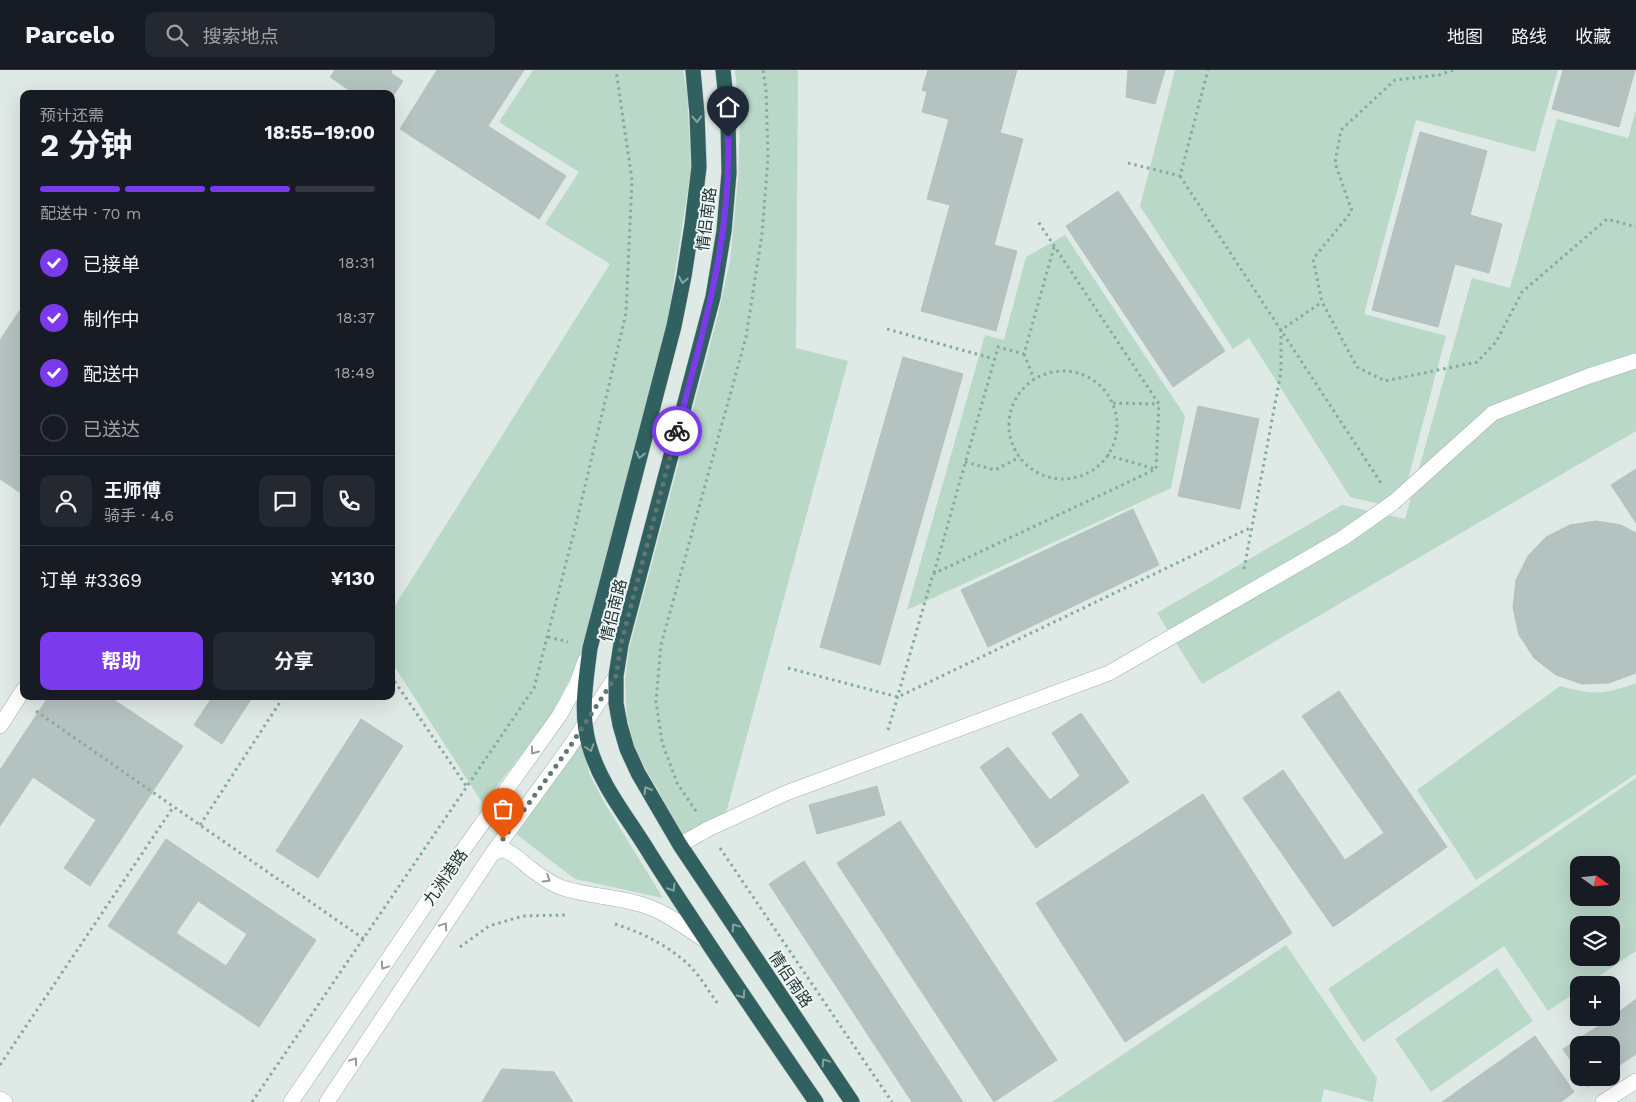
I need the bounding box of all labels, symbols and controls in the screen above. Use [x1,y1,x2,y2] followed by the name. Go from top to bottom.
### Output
[145,12,495,57] search box
[25,21,115,49] text: Parcelo
[163,21,191,49] icon: search
[203,25,279,48] text: 搜索地点
[1447,26,1483,47] text: 地图
[1511,26,1547,47] text: 路线
[1575,26,1611,47] text: 收藏
[707,86,749,137] pin
[714,93,742,121] icon: home
[40,106,104,125] text: 预计还需
[692,115,702,123] one-way arrow
[265,121,375,144] text: 18:55–19:00
[40,126,132,164] text: 2 分钟
[693,186,720,252] street label: 情侣南路
[40,204,141,223] text: 配送中 · 70 m
[40,249,68,277] icon: check
[83,253,140,276] text: 已接单
[339,253,375,272] text: 18:31
[678,275,688,284] one-way arrow
[40,304,68,332] icon: check
[83,308,140,331] text: 制作中
[337,308,375,327] text: 18:37
[40,359,68,387] icon: check
[83,363,140,386] text: 配送中
[335,363,375,382] text: 18:49
[652,406,702,456] courier
[663,417,691,445] icon: bike
[83,418,140,441] text: 已送达
[636,450,646,458] one-way arrow
[40,475,92,527] button: person
[259,475,311,527] button: chat
[323,475,375,527] button: phone
[104,479,161,502] text: 王师傅
[104,506,174,525] text: 骑手 · 4.6
[331,567,375,590] text: ¥130
[40,569,142,592] text: 订单 #3369
[597,577,630,643] street label: 情侣南路
[40,632,203,690] button: 帮助
[213,632,375,690] button: 分享
[585,743,595,752] one-way arrow
[530,746,540,755] one-way arrow
[644,786,654,795] one-way arrow
[482,788,524,839] pin
[489,795,517,823] icon: bag
[419,846,472,909] street label: 九洲港路
[1570,856,1620,906] north arrow
[1570,856,1620,1086] map controls
[541,873,551,882] one-way arrow
[666,882,675,892] one-way arrow
[1570,916,1620,966] button: layers
[438,922,447,932] one-way arrow
[732,923,741,932] one-way arrow
[765,947,816,1011] street label: 情侣南路
[381,960,390,969] one-way arrow
[1570,976,1620,1026] button: +
[736,990,746,999] one-way arrow
[1570,1036,1620,1086] button: −
[348,1058,357,1067] one-way arrow
[822,1058,831,1067] one-way arrow

